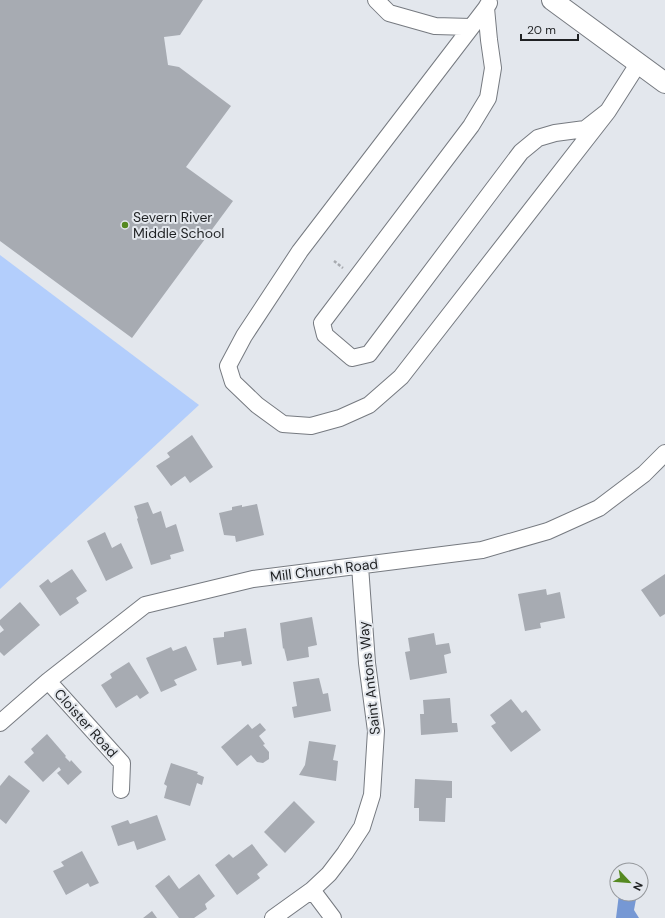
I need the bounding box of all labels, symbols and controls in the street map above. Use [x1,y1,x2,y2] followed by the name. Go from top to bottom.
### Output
[521,16,578,42] scale bar
[527,22,556,38] text: 20 m
[133,208,224,242] place label: Severn River Middle School
[120,220,130,230] marker: Severn River Middle School
[269,554,379,586] street label: Mill Church Road
[354,620,384,736] street label: Saint Antons Way
[50,685,122,761] street label: Cloister Road
[609,862,649,902] north arrow
[630,880,646,893] text: N

